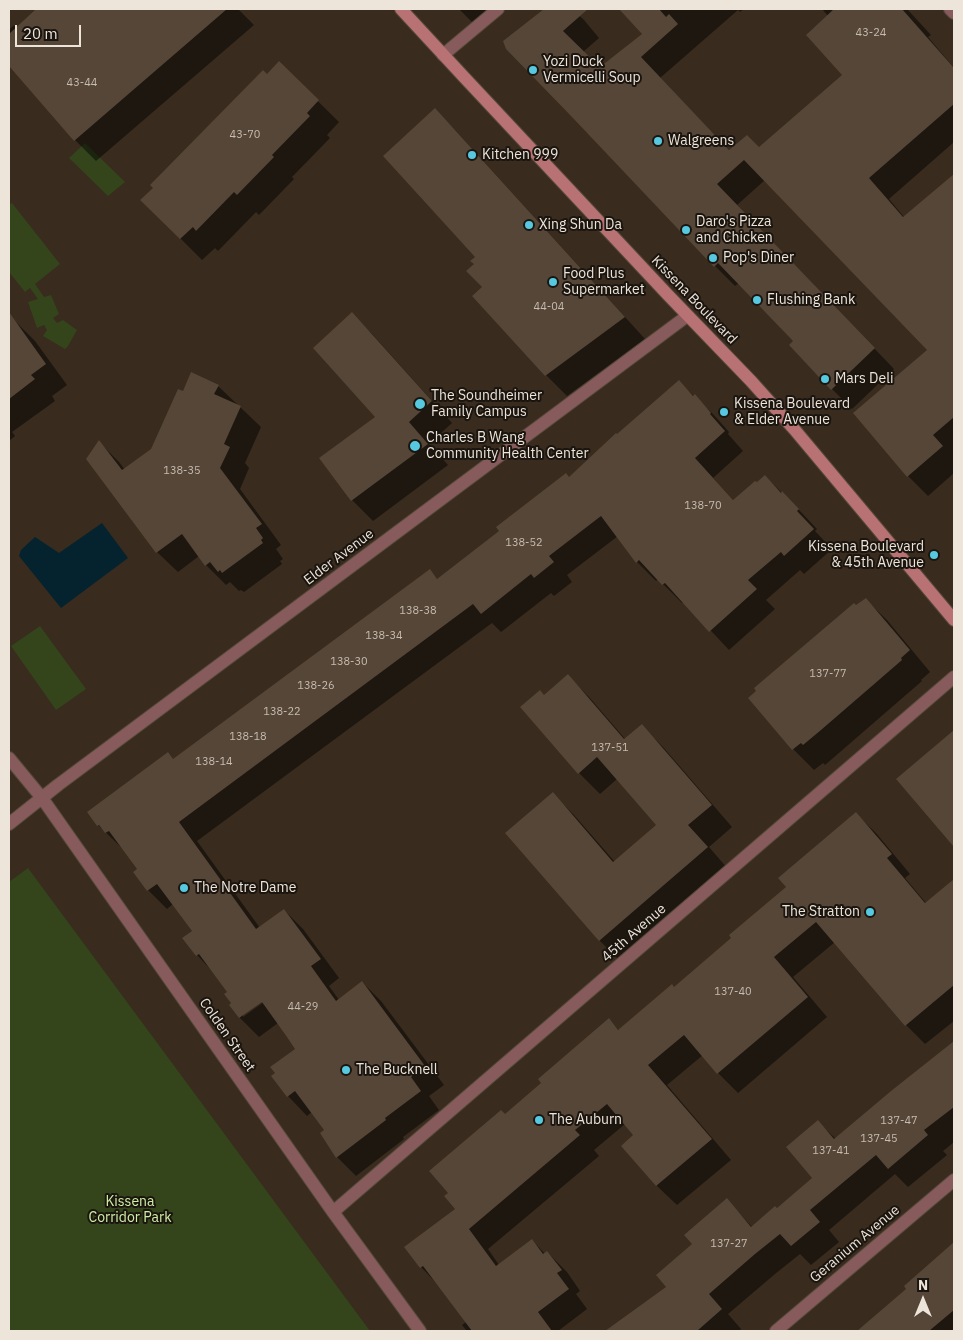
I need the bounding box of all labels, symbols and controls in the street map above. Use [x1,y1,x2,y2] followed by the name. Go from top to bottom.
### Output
[18,15,84,47] scale bar
[23,24,58,43] text: 20 m
[856,26,886,40] house number: 43-24
[543,54,641,86] place label: Yozi Duck Vermicelli Soup
[527,64,539,76] marker: Yozi Duck Vermicelli Soup
[67,76,97,90] house number: 43-44
[230,128,260,142] house number: 43-70
[668,133,734,149] place label: Walgreens
[652,135,664,147] marker: Walgreens
[482,147,558,163] place label: Kitchen 999
[466,149,478,161] marker: Kitchen 999
[696,214,773,246] place label: Daro's Pizza and Chicken
[539,217,622,233] place label: Xing Shun Da
[523,219,535,231] marker: Xing Shun Da
[680,224,692,236] marker: Daro's Pizza and Chicken
[723,250,794,266] place label: Pop's Diner
[648,252,740,348] street label: Kissena Boulevard
[707,252,719,264] marker: Pop's Diner
[563,266,645,298] place label: Food Plus Supermarket
[547,276,559,288] marker: Food Plus Supermarket
[767,292,855,308] place label: Flushing Bank
[751,294,763,306] marker: Flushing Bank
[534,300,564,314] house number: 44-04
[835,371,893,387] place label: Mars Deli
[819,373,831,385] marker: Mars Deli
[431,388,542,421] place label: The Soundheimer Family Campus
[734,396,850,428] place label: Kissena Boulevard & Elder Avenue
[413,397,427,411] marker: The Soundheimer Family Campus
[718,406,730,418] marker: Kissena Boulevard & Elder Avenue
[426,430,589,462] place label: Charles B Wang Community Health Center
[408,439,422,453] marker: Charles B Wang Community Health Center
[163,464,201,478] house number: 138-35
[684,499,722,513] house number: 138-70
[301,525,377,589] street label: Elder Avenue
[505,536,543,550] house number: 138-52
[808,539,924,572] place label: Kissena Boulevard & 45th Avenue
[928,549,940,561] marker: Kissena Boulevard & 45th Avenue
[399,604,437,618] house number: 138-38
[365,629,403,643] house number: 138-34
[330,655,368,669] house number: 138-30
[809,667,847,681] house number: 137-77
[297,679,335,693] house number: 138-26
[263,705,301,719] house number: 138-22
[229,730,267,744] house number: 138-18
[591,741,629,755] house number: 137-51
[195,755,233,769] house number: 138-14
[194,880,296,896] place label: The Notre Dame
[178,882,190,894] marker: The Notre Dame
[598,901,670,965] street label: 45th Avenue
[782,904,860,920] place label: The Stratton
[864,906,876,918] marker: The Stratton
[714,985,752,999] house number: 137-40
[196,995,258,1075] street label: Colden Street
[288,1000,318,1014] house number: 44-29
[356,1062,438,1078] place label: The Bucknell
[340,1064,352,1076] marker: The Bucknell
[549,1112,622,1128] place label: The Auburn
[533,1114,545,1126] marker: The Auburn
[880,1114,918,1128] house number: 137-47
[860,1132,898,1146] house number: 137-45
[812,1144,850,1158] house number: 137-41
[88,1194,172,1226] park label: Kissena Corridor Park
[807,1202,903,1286] street label: Geranium Avenue
[710,1237,748,1251] house number: 137-27
[898,1275,948,1325] north arrow
[918,1276,928,1294] text: N

